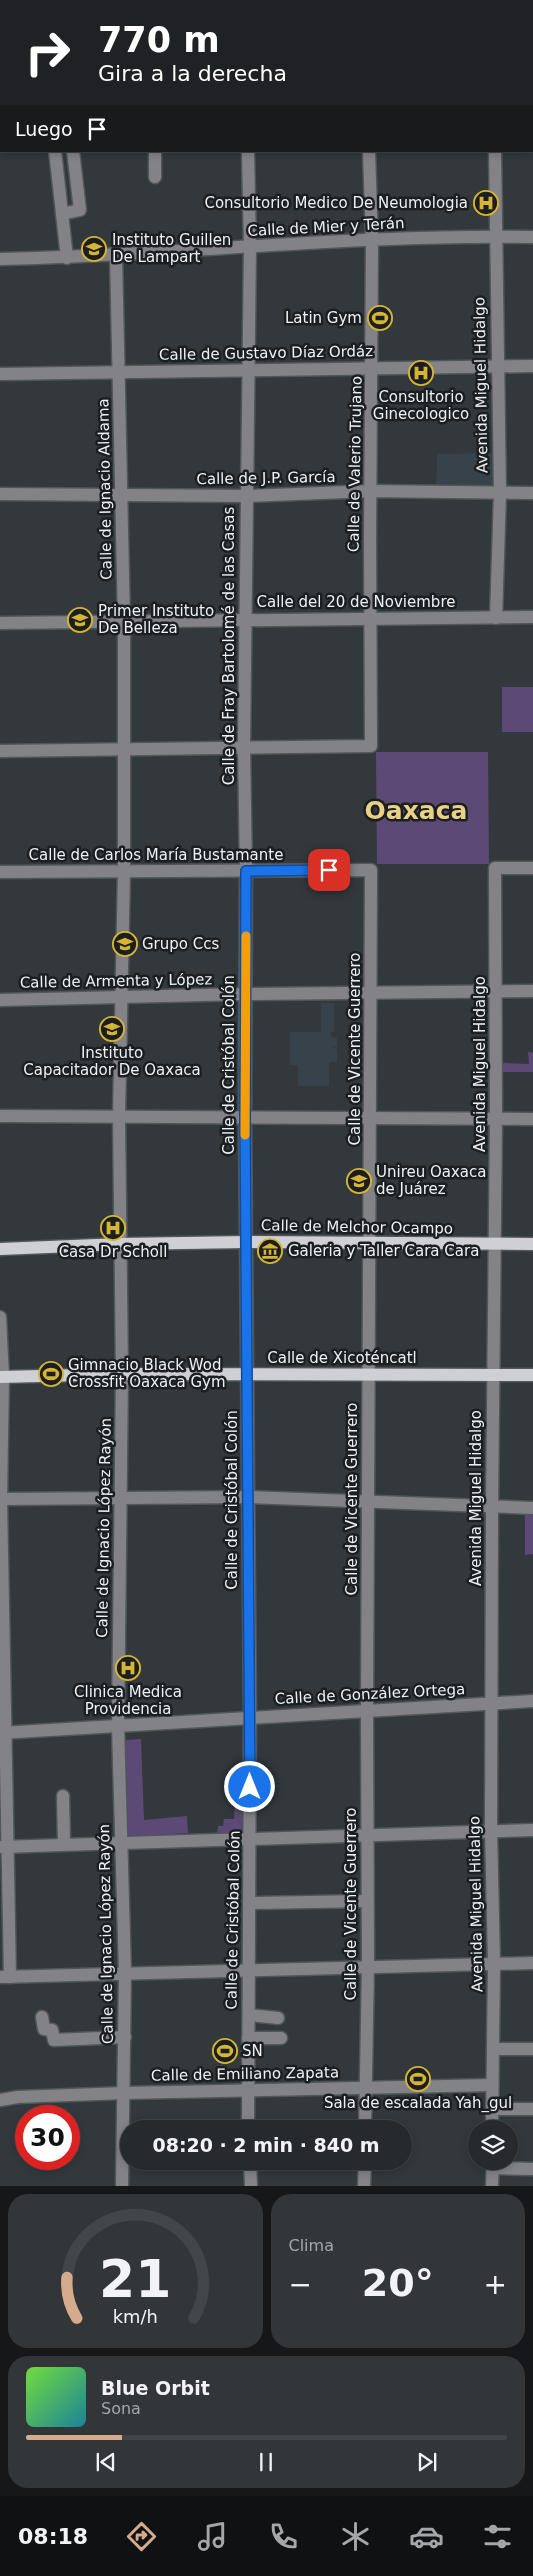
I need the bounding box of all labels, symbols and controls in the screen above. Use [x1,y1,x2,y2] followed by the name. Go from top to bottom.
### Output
[15,20,80,85] icon: right
[98,20,220,60] text: 770 m
[98,61,287,86] text: Gira a la derecha
[83,115,111,143] icon: arrive
[15,118,73,140] text: Luego
[473,190,499,216] hospital icon: Consultorio Medico De Neumologia
[204,194,468,212] place label: Consultorio Medico De Neumologia
[247,214,405,240] street label: Calle de Mier y Terán
[112,231,231,266] place label: Instituto Guillen De Lampart
[81,236,107,262] school or university icon: Instituto Guillen De Lampart
[470,297,492,473] street label: Avenida Miguel Hidalgo
[367,305,393,331] sports icon: Latin Gym
[285,309,362,327] place label: Latin Gym
[159,342,373,364] street label: Calle de Gustavo Díaz Ordáz
[408,360,434,386] hospital icon: Consultorio Ginecologico
[344,376,366,552] street label: Calle de Valerio Trujano
[373,388,469,423] place label: Consultorio Ginecologico
[94,398,116,580] street label: Calle de Ignacio Aldama
[196,468,336,488] street label: Calle de J.P. García
[220,506,238,785] street label: Calle de Fray Bartolomé de las Casas
[257,593,455,611] street label: Calle del 20 de Noviembre
[98,602,214,637] place label: Primer Instituto De Belleza
[67,607,93,633] school or university icon: Primer Instituto De Belleza
[365,796,467,825] district label: Oaxaca
[29,846,283,864] street label: Calle de Carlos María Bustamante
[308,849,350,891] pin
[315,856,343,884] icon: arrive
[112,931,138,957] school or university icon: Grupo Ccs
[142,935,219,953] place label: Grupo Ccs
[346,953,364,1145] street label: Calle de Vicente Guerrero
[20,970,212,992] street label: Calle de Armenta y López
[220,975,238,1155] street label: Calle de Cristóbal Colón
[471,976,489,1152] street label: Avenida Miguel Hidalgo
[99,1016,125,1042] school or university icon: Instituto Capacitador De Oaxaca
[23,1044,201,1079] place label: Instituto Capacitador De Oaxaca
[376,1163,487,1198] place label: Unireu Oaxaca de Juárez
[346,1168,372,1194] school or university icon: Unireu Oaxaca de Juárez
[100,1215,126,1241] hospital icon: Casa Dr Scholl
[261,1216,453,1238] street label: Calle de Melchor Ocampo
[257,1238,283,1264] museum icon: Galeria y Taller Cara Cara
[288,1242,479,1260] place label: Galeria y Taller Cara Cara
[59,1243,167,1261] place label: Casa Dr Scholl
[267,1349,417,1367] street label: Calle de Xicoténcatl
[68,1356,226,1391] place label: Gimnacio Black Wod Crossfit Oaxaca Gym
[38,1361,64,1387] sports icon: Gimnacio Black Wod Crossfit Oaxaca Gym
[343,1403,361,1595] street label: Calle de Vicente Guerrero
[223,1410,241,1590] street label: Calle de Cristóbal Colón
[467,1410,485,1586] street label: Avenida Miguel Hidalgo
[93,1418,115,1638] street label: Calle de Ignacio López Rayón
[115,1655,141,1681] hospital icon: Clinica Medica Providencia
[274,1680,466,1708] street label: Calle de González Ortega
[74,1683,182,1718] place label: Clinica Medica Providencia
[223,1760,275,1812] position arrow
[342,1808,360,2000] street label: Calle de Vicente Guerrero
[465,1816,487,1992] street label: Avenida Miguel Hidalgo
[95,1824,117,2044] street label: Calle de Ignacio López Rayón
[222,1830,244,2010] street label: Calle de Cristóbal Colón
[212,2038,238,2064] sports icon: SN
[242,2042,263,2060] place label: SN
[151,2063,339,2085] street label: Calle de Emiliano Zapata
[405,2066,431,2092] sports icon: Sala de escalada Yah_gul
[324,2094,512,2113] place label: Sala de escalada Yah_gul
[15,2105,80,2170] speed limit sign: 30
[468,2120,518,2170] map controls
[468,2120,518,2170] button: layers
[152,2134,380,2156] text: 08:20 · 2 min · 840 m
[289,2236,334,2255] text: Clima
[99,2249,171,2309] text: 21
[362,2261,434,2305] text: 20°
[289,2268,312,2301] text: −
[484,2268,507,2301] text: +
[113,2306,158,2327] text: km/h
[101,2377,210,2399] text: Blue Orbit
[101,2399,141,2418] text: Sona
[92,2448,120,2476] icon: previous
[252,2448,280,2476] icon: pause
[413,2448,441,2476] icon: next
[124,2519,159,2554] icon: directions
[195,2519,230,2554] icon: music
[266,2519,301,2554] icon: phone
[338,2519,373,2554] icon: climate
[409,2519,444,2554] icon: car
[480,2519,515,2554] icon: filters
[18,2524,88,2549] text: 08:18

